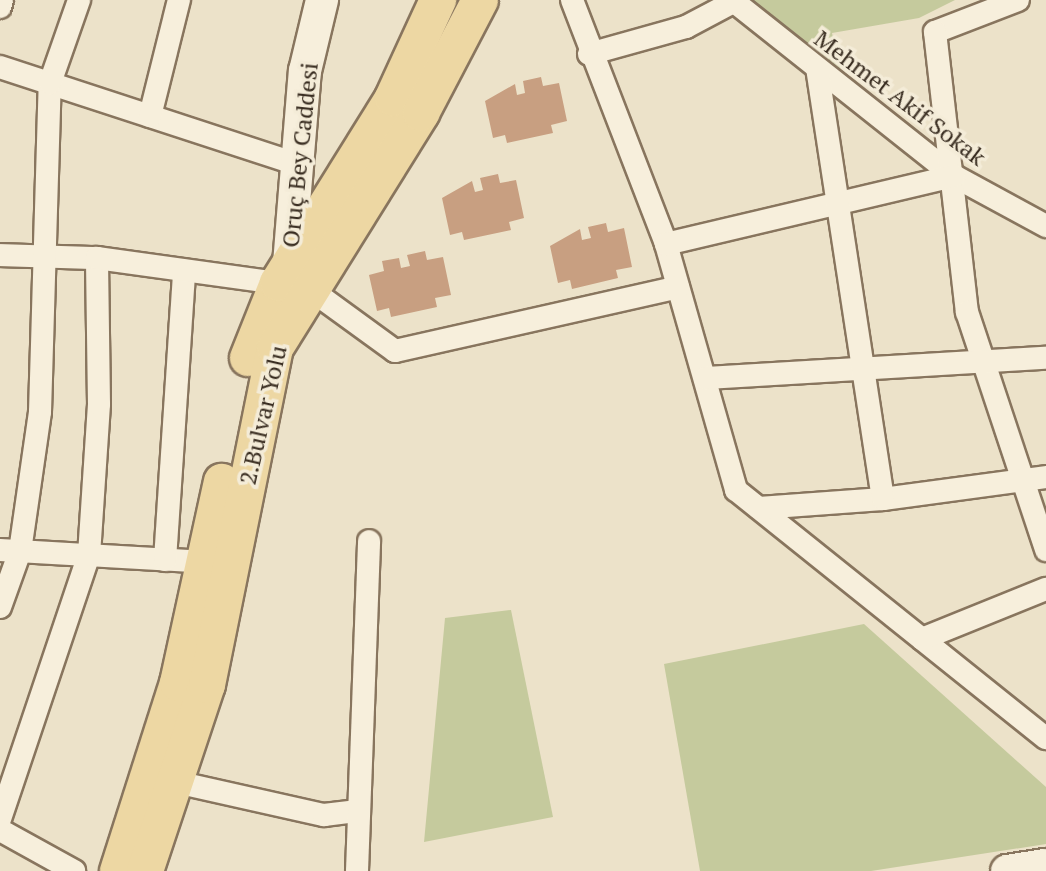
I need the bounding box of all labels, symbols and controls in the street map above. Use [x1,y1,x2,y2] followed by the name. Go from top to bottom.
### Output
[808,24,992,172] street label: Mehmet Akif Sokak
[276,61,324,249] street label: Oruç Bey Caddesi
[233,343,293,487] street label: 2.Bulvar Yolu

